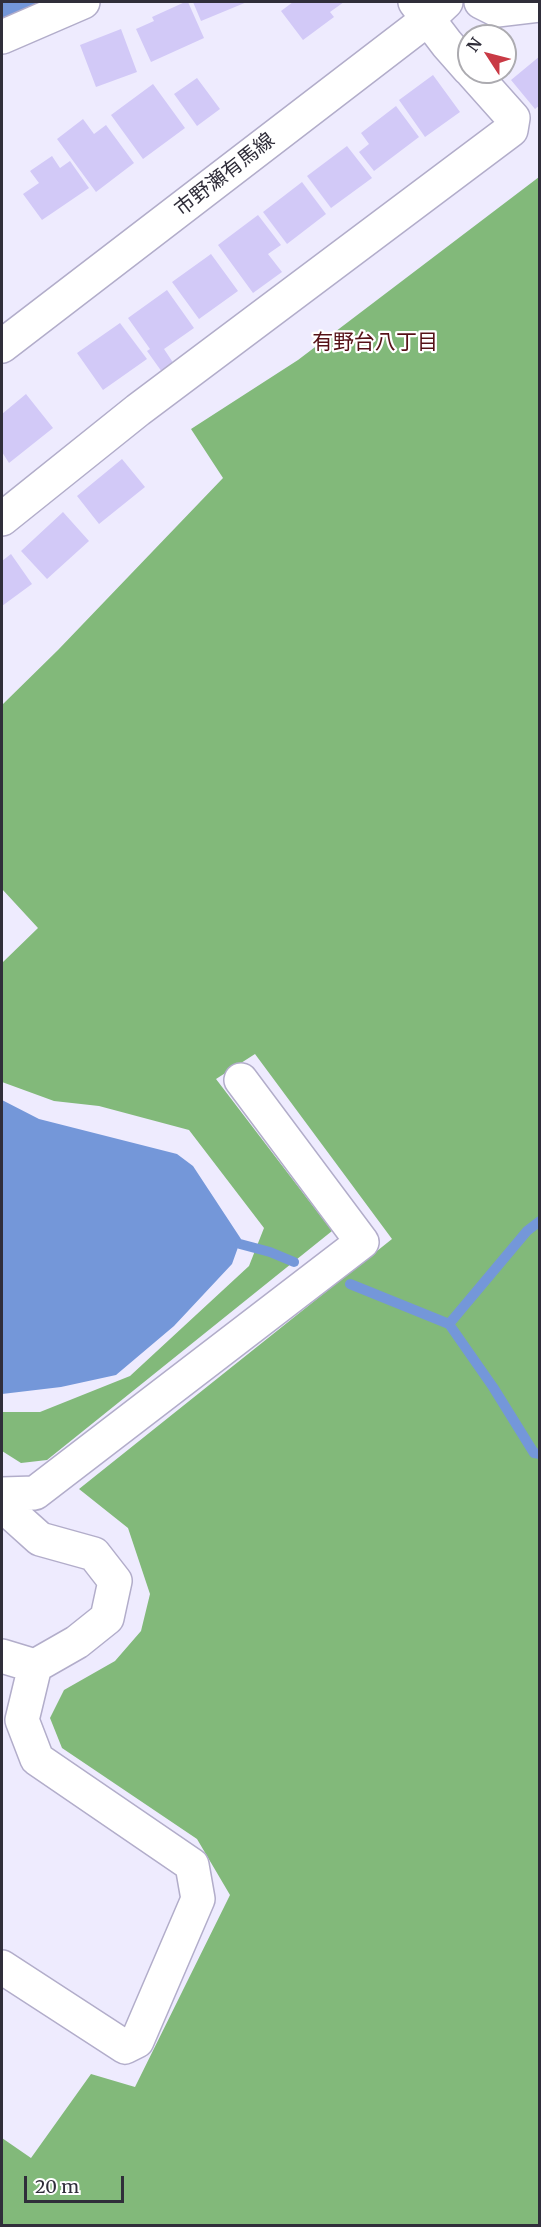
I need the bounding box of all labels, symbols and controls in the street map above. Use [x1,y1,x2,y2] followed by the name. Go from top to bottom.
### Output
[457,24,517,84] north arrow
[462,34,486,56] text: N
[170,129,280,221] street label: 市野瀬有馬線
[312,330,438,356] district label: 有野台八丁目
[27,2164,128,2202] scale bar
[35,2175,79,2198] text: 20 m

